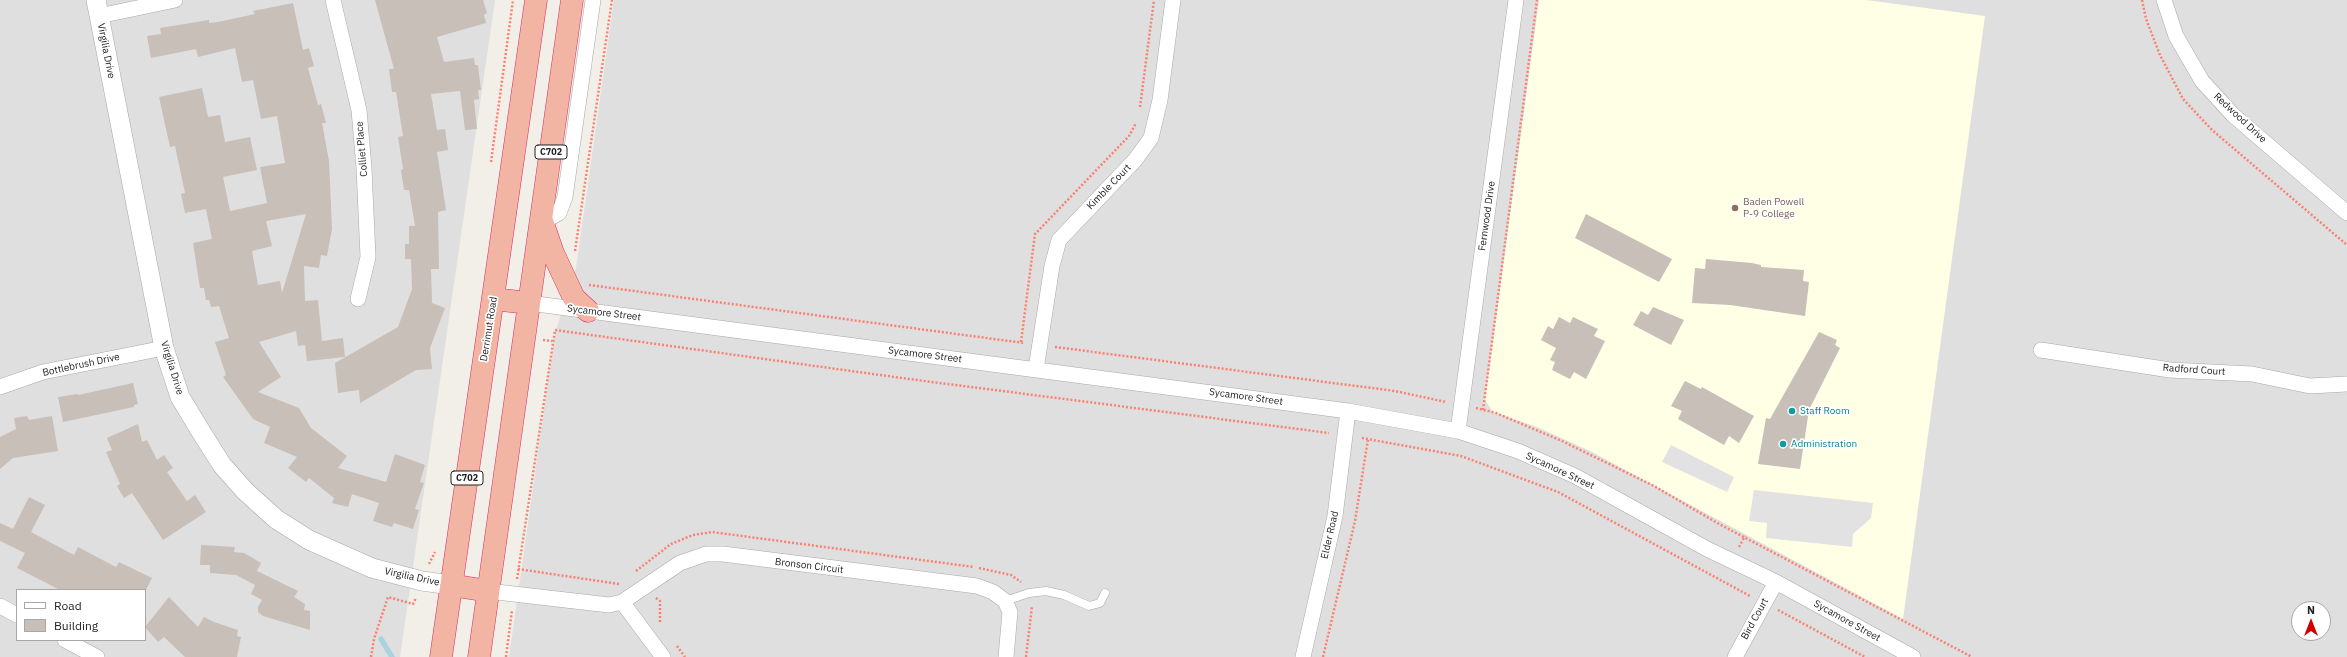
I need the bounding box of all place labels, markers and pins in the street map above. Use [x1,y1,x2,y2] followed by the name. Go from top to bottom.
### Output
[1743,196,1804,220] place label: Baden Powell P-9 College
[1730,203,1740,213] marker: Baden Powell P-9 College
[1800,405,1850,417] place label: Staff Room
[1787,406,1797,416] marker: Staff Room
[1791,438,1857,450] place label: Administration
[1778,439,1788,449] marker: Administration

